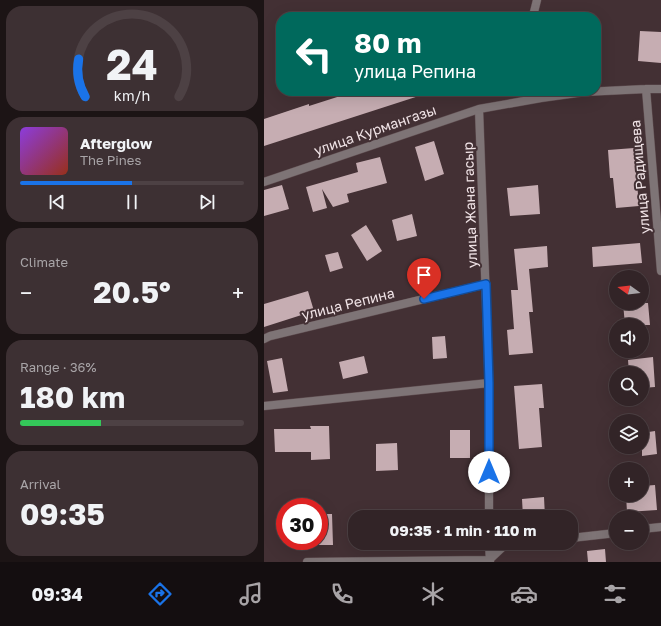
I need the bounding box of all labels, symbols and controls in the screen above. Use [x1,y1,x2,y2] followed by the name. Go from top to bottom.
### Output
[354,26,422,59] text: 80 m
[288,28,340,80] icon: left
[106,38,158,88] text: 24
[354,60,476,82] text: улица Репина
[114,86,150,103] text: km/h
[311,101,438,158] street label: улица Курмангазы
[626,119,653,235] street label: улица Радищева
[80,134,152,152] text: Afterglow
[459,142,480,268] street label: улица Жана гасыр
[80,152,141,168] text: The Pines
[46,191,68,213] icon: previous
[121,191,143,213] icon: pause
[196,191,218,213] icon: next
[20,254,68,270] text: Climate
[407,258,441,299] pin
[413,264,435,286] icon: arrive
[609,270,649,310] north arrow
[609,270,649,550] map controls
[93,274,171,310] text: 20.5°
[20,279,32,306] text: −
[232,279,244,306] text: +
[300,284,396,323] street label: улица Репина
[609,318,649,358] button: sound
[20,359,96,375] text: Range · 36%
[609,366,649,406] button: search
[20,379,125,415] text: 180 km
[609,414,649,454] button: layers
[468,451,510,493] position arrow
[609,462,649,502] button: +
[20,476,61,492] text: Arrival
[20,496,105,532] text: 09:35
[276,498,328,550] speed limit sign: 30
[609,510,649,550] button: −
[390,521,536,539] text: 09:35 · 1 min · 110 m
[146,580,174,608] icon: directions
[237,580,265,608] icon: music
[328,580,356,608] icon: phone
[419,580,447,608] icon: climate
[510,580,538,608] icon: car
[601,580,629,608] icon: filters
[32,583,83,605] text: 09:34

